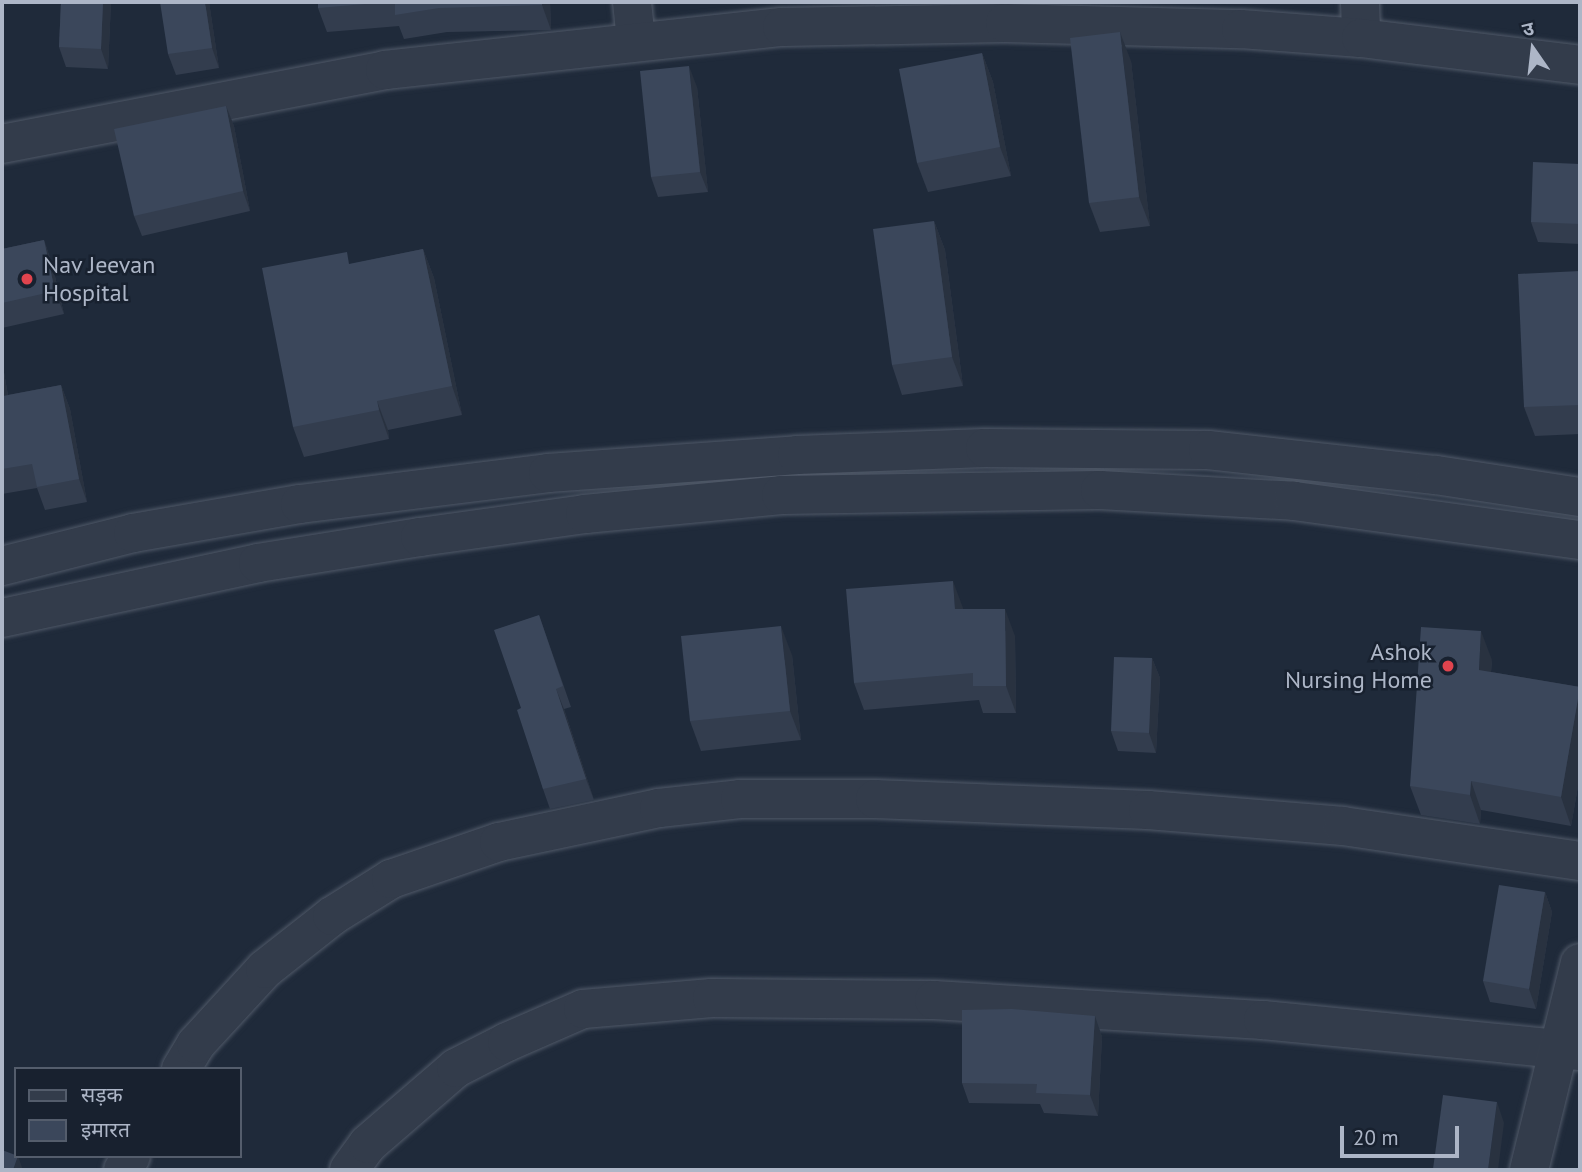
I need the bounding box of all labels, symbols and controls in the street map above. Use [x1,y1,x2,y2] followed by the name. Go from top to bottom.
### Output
[1498,14,1568,84] north arrow
[1520,16,1536,42] text: उ
[43,251,156,307] place label: Nav Jeevan Hospital
[17,269,37,289] marker: Nav Jeevan Hospital
[1285,638,1432,694] place label: Ashok Nursing Home
[1438,656,1458,676] marker: Ashok Nursing Home
[14,1067,242,1158] legend
[81,1081,123,1108] text: सड़क
[1344,1112,1463,1156] scale bar
[81,1116,130,1143] text: इमारत
[1353,1124,1399,1151] text: 20 m

